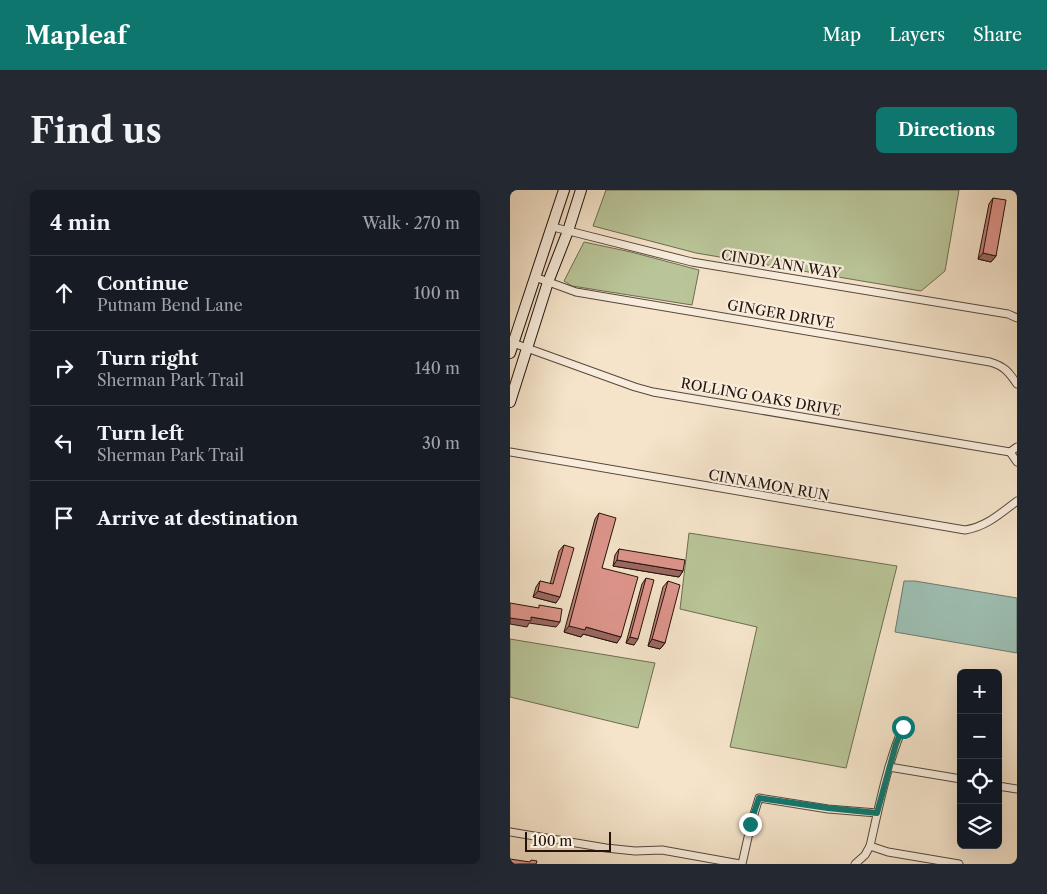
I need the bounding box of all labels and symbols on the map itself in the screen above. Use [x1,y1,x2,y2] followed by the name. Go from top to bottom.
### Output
[720,246,843,283] street label: CINDY ANN WAY
[726,296,836,332] street label: GINGER DRIVE
[679,374,843,420] street label: ROLLING OAKS DRIVE
[707,465,831,505] street label: CINNAMON RUN
[892,716,915,739] route start
[739,813,762,836] route end
[525,829,611,852] scale bar

